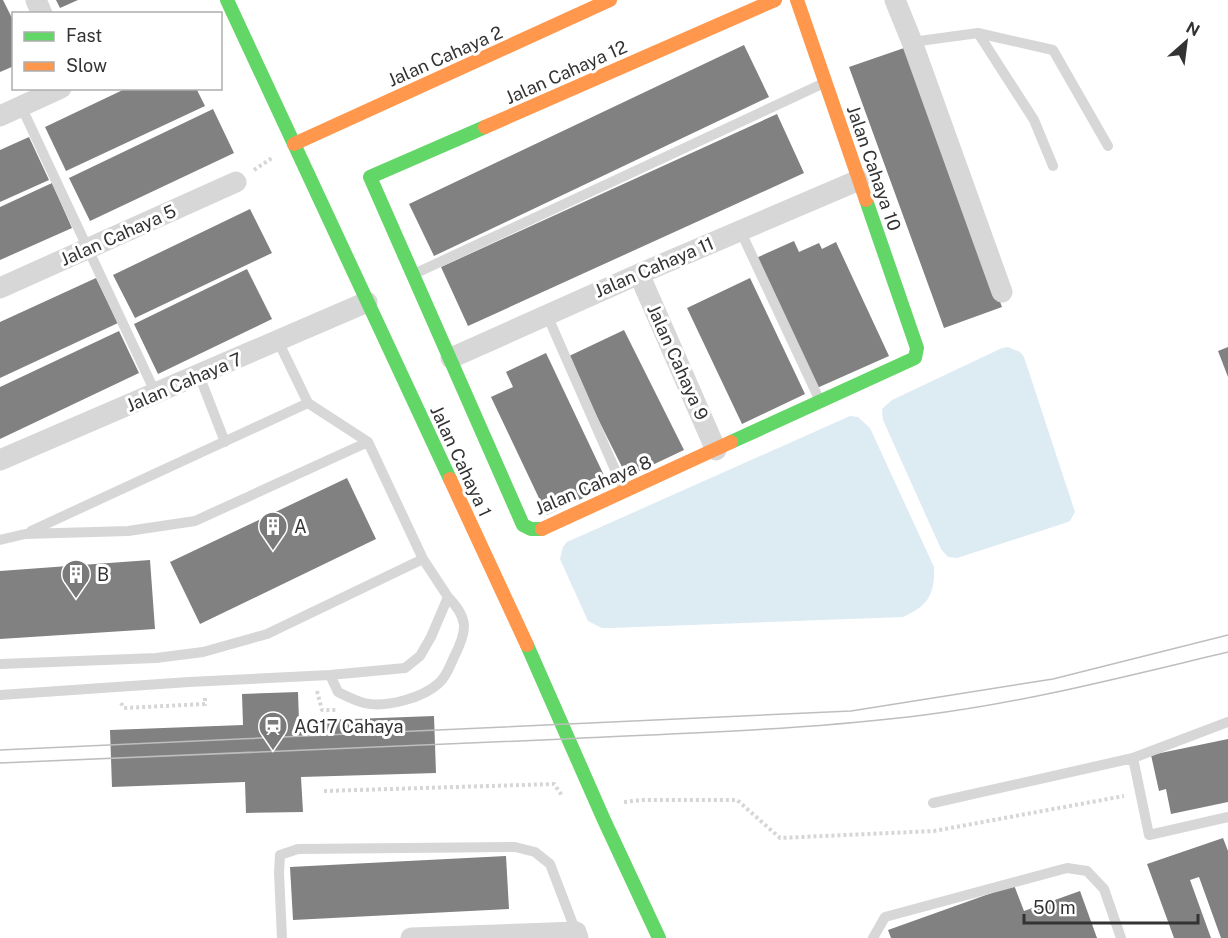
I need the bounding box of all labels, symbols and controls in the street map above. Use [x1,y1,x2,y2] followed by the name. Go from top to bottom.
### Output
[12,12,222,90] legend
[1156,12,1216,72] north arrow
[1183,18,1203,41] text: N
[384,21,506,91] street label: Jalan Cahaya 2
[66,25,102,46] text: Fast
[502,36,630,108] street label: Jalan Cahaya 12
[66,55,107,76] text: Slow
[843,102,905,234] street label: Jalan Cahaya 10
[57,200,179,270] street label: Jalan Cahaya 5
[591,232,717,302] street label: Jalan Cahaya 11
[643,301,713,423] street label: Jalan Cahaya 9
[123,348,245,416] street label: Jalan Cahaya 7
[426,402,496,520] street label: Jalan Cahaya 1
[532,451,654,519] street label: Jalan Cahaya 8
[257,510,289,552] building icon: A
[294,516,307,537] place label: A
[60,558,92,600] building icon: B
[97,564,109,585] place label: B
[257,710,289,752] station icon: AG17 Cahaya
[294,716,403,737] place label: AG17 Cahaya
[1024,887,1198,925] scale bar
[1033,897,1076,918] text: 50 m

